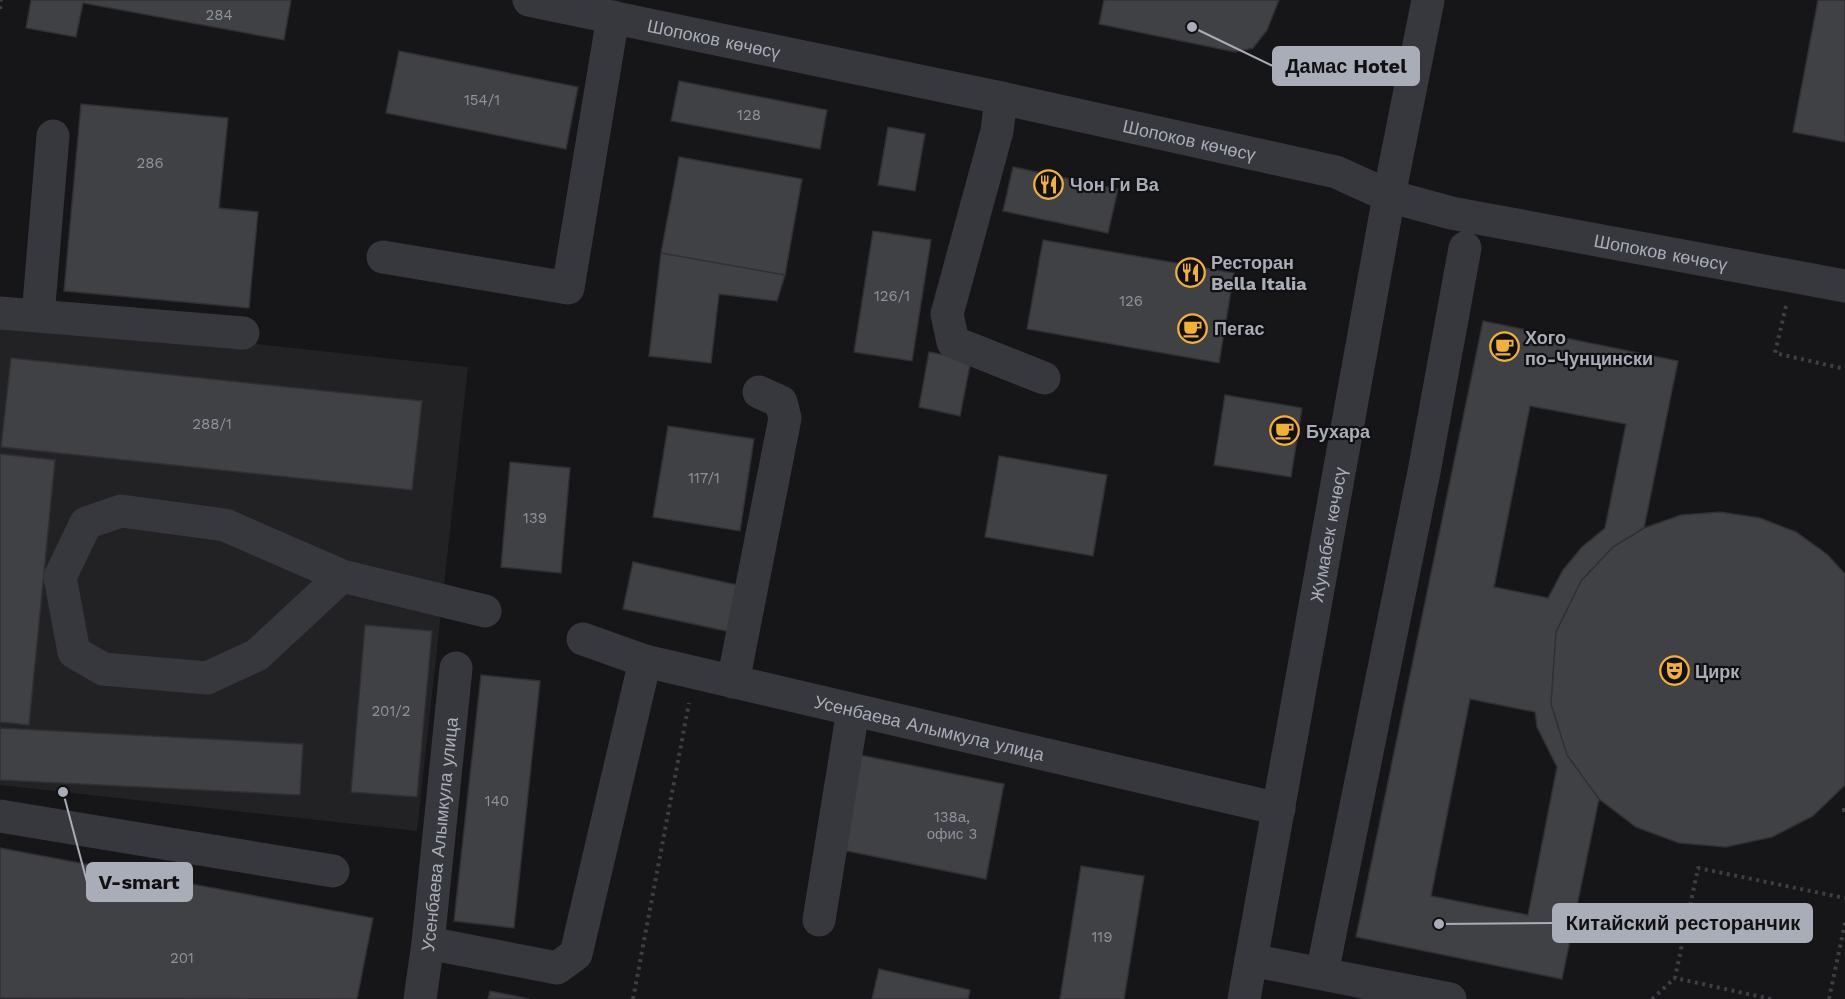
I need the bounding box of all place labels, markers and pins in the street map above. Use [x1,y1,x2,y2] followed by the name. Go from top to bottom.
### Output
[1273,47,1419,85] callout: Дамас Hotel
[1033,168,1065,200] restaurant icon: Чон Ги Ва
[1070,174,1160,195] place label: Чон Ги Ва
[1211,252,1307,294] place label: Ресторан Bella Italia
[1174,256,1206,288] restaurant icon: Ресторан Bella Italia
[1177,312,1209,344] cafe icon: Пегас
[1214,318,1264,339] place label: Пегас
[1525,327,1653,369] place label: Хого по-Чунцински
[1488,331,1520,363] cafe icon: Хого по-Чунцински
[1269,415,1301,447] cafe icon: Бухара
[1306,421,1371,442] place label: Бухара
[1658,655,1690,687] theatre icon: Цирк
[1695,661,1740,682] place label: Цирк
[87,863,192,901] callout: V-smart
[1553,904,1812,942] callout: Китайский ресторанчик

